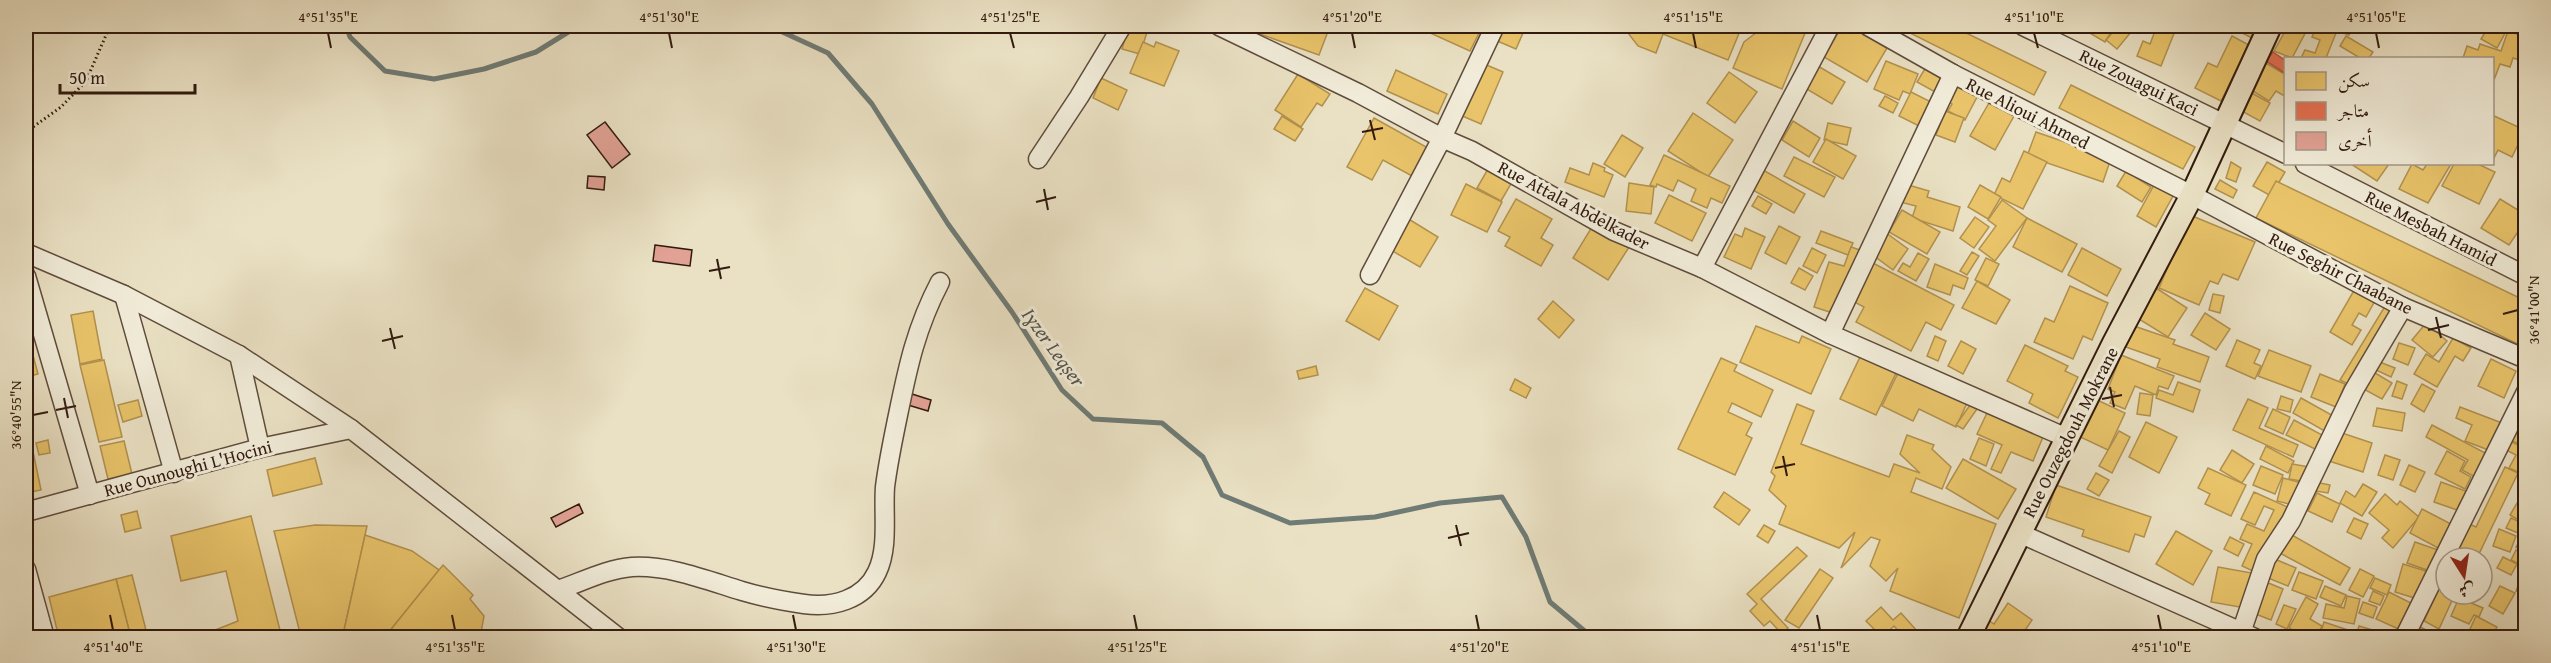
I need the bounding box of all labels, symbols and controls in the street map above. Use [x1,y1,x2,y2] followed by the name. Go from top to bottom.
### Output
[298,6,358,27] text: 4°51'35"E
[639,6,699,27] text: 4°51'30"E
[980,6,1040,27] text: 4°51'25"E
[1322,6,1382,27] text: 4°51'20"E
[1663,6,1723,27] text: 4°51'15"E
[2004,6,2064,27] text: 4°51'10"E
[2346,6,2406,27] text: 4°51'05"E
[2075,42,2203,122] street label: Rue Zouagui Kaci
[60,57,195,95] scale bar
[2284,57,2494,165] legend
[69,64,105,91] text: 50 m
[2338,67,2370,94] text: سكن
[1962,70,2095,156] street label: Rue Alioui Ahmed
[2336,97,2369,124] text: متاجر
[2338,127,2373,154] text: أخرى
[1493,153,1655,257] street label: Rue Attala Abdelkader
[2360,183,2502,273] street label: Rue Mesbah Hamid
[2264,225,2418,321] street label: Rue Seghir Chaabane
[2523,275,2544,344] text: 36°41'00"N
[1015,302,1093,393] water label: Iɣzer Leqṣer
[2015,342,2125,522] street label: Rue Ouzegdouh Mokrane
[5,380,26,449] text: 36°40'55"N
[101,433,275,503] street label: Rue Ounoughi L'Hocini
[2434,546,2494,606] north arrow
[2457,577,2477,604] text: ش
[83,636,143,657] text: 4°51'40"E
[425,636,485,657] text: 4°51'35"E
[766,636,826,657] text: 4°51'30"E
[1107,636,1167,657] text: 4°51'25"E
[1449,636,1509,657] text: 4°51'20"E
[1790,636,1850,657] text: 4°51'15"E
[2131,636,2191,657] text: 4°51'10"E

